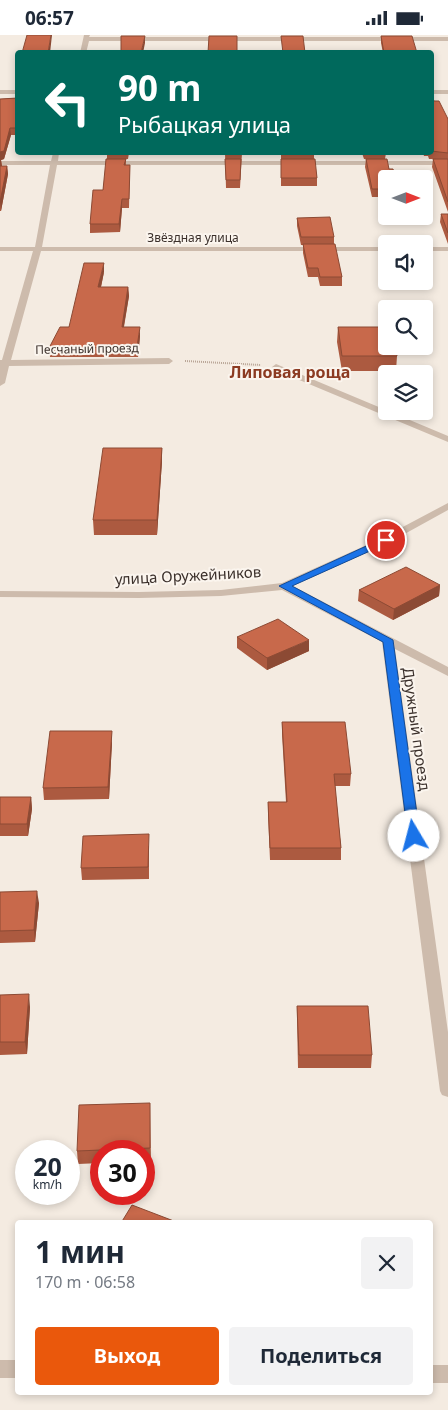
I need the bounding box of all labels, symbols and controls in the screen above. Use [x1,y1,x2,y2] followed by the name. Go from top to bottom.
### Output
[25,5,74,31] text: 06:57
[118,64,201,111] text: 90 m
[35,70,100,135] icon: left
[118,109,291,139] text: Рыбацкая улица
[378,170,432,225] north arrow
[378,170,433,420] map controls
[147,229,239,246] street label: Звёздная улица
[378,235,433,290] button: sound
[378,300,433,355] button: search
[35,339,140,358] street label: Песчаный проезд
[230,361,350,383] district label: Липовая роща
[378,365,433,420] button: layers
[365,519,407,561] pin
[372,526,400,554] icon: arrive
[114,561,262,589] street label: улица Оружейников
[398,666,436,792] street label: Дружный проезд
[387,809,439,861] position arrow
[90,1140,155,1205] speed limit sign: 30
[33,1149,62,1183] text: 20
[33,1176,62,1193] text: km/h
[35,1231,125,1272] text: 1 мин
[361,1237,413,1289] button: close
[35,1271,135,1293] text: 170 m · 06:58
[35,1327,219,1385] button: Выход
[229,1327,413,1385] button: Поделиться

